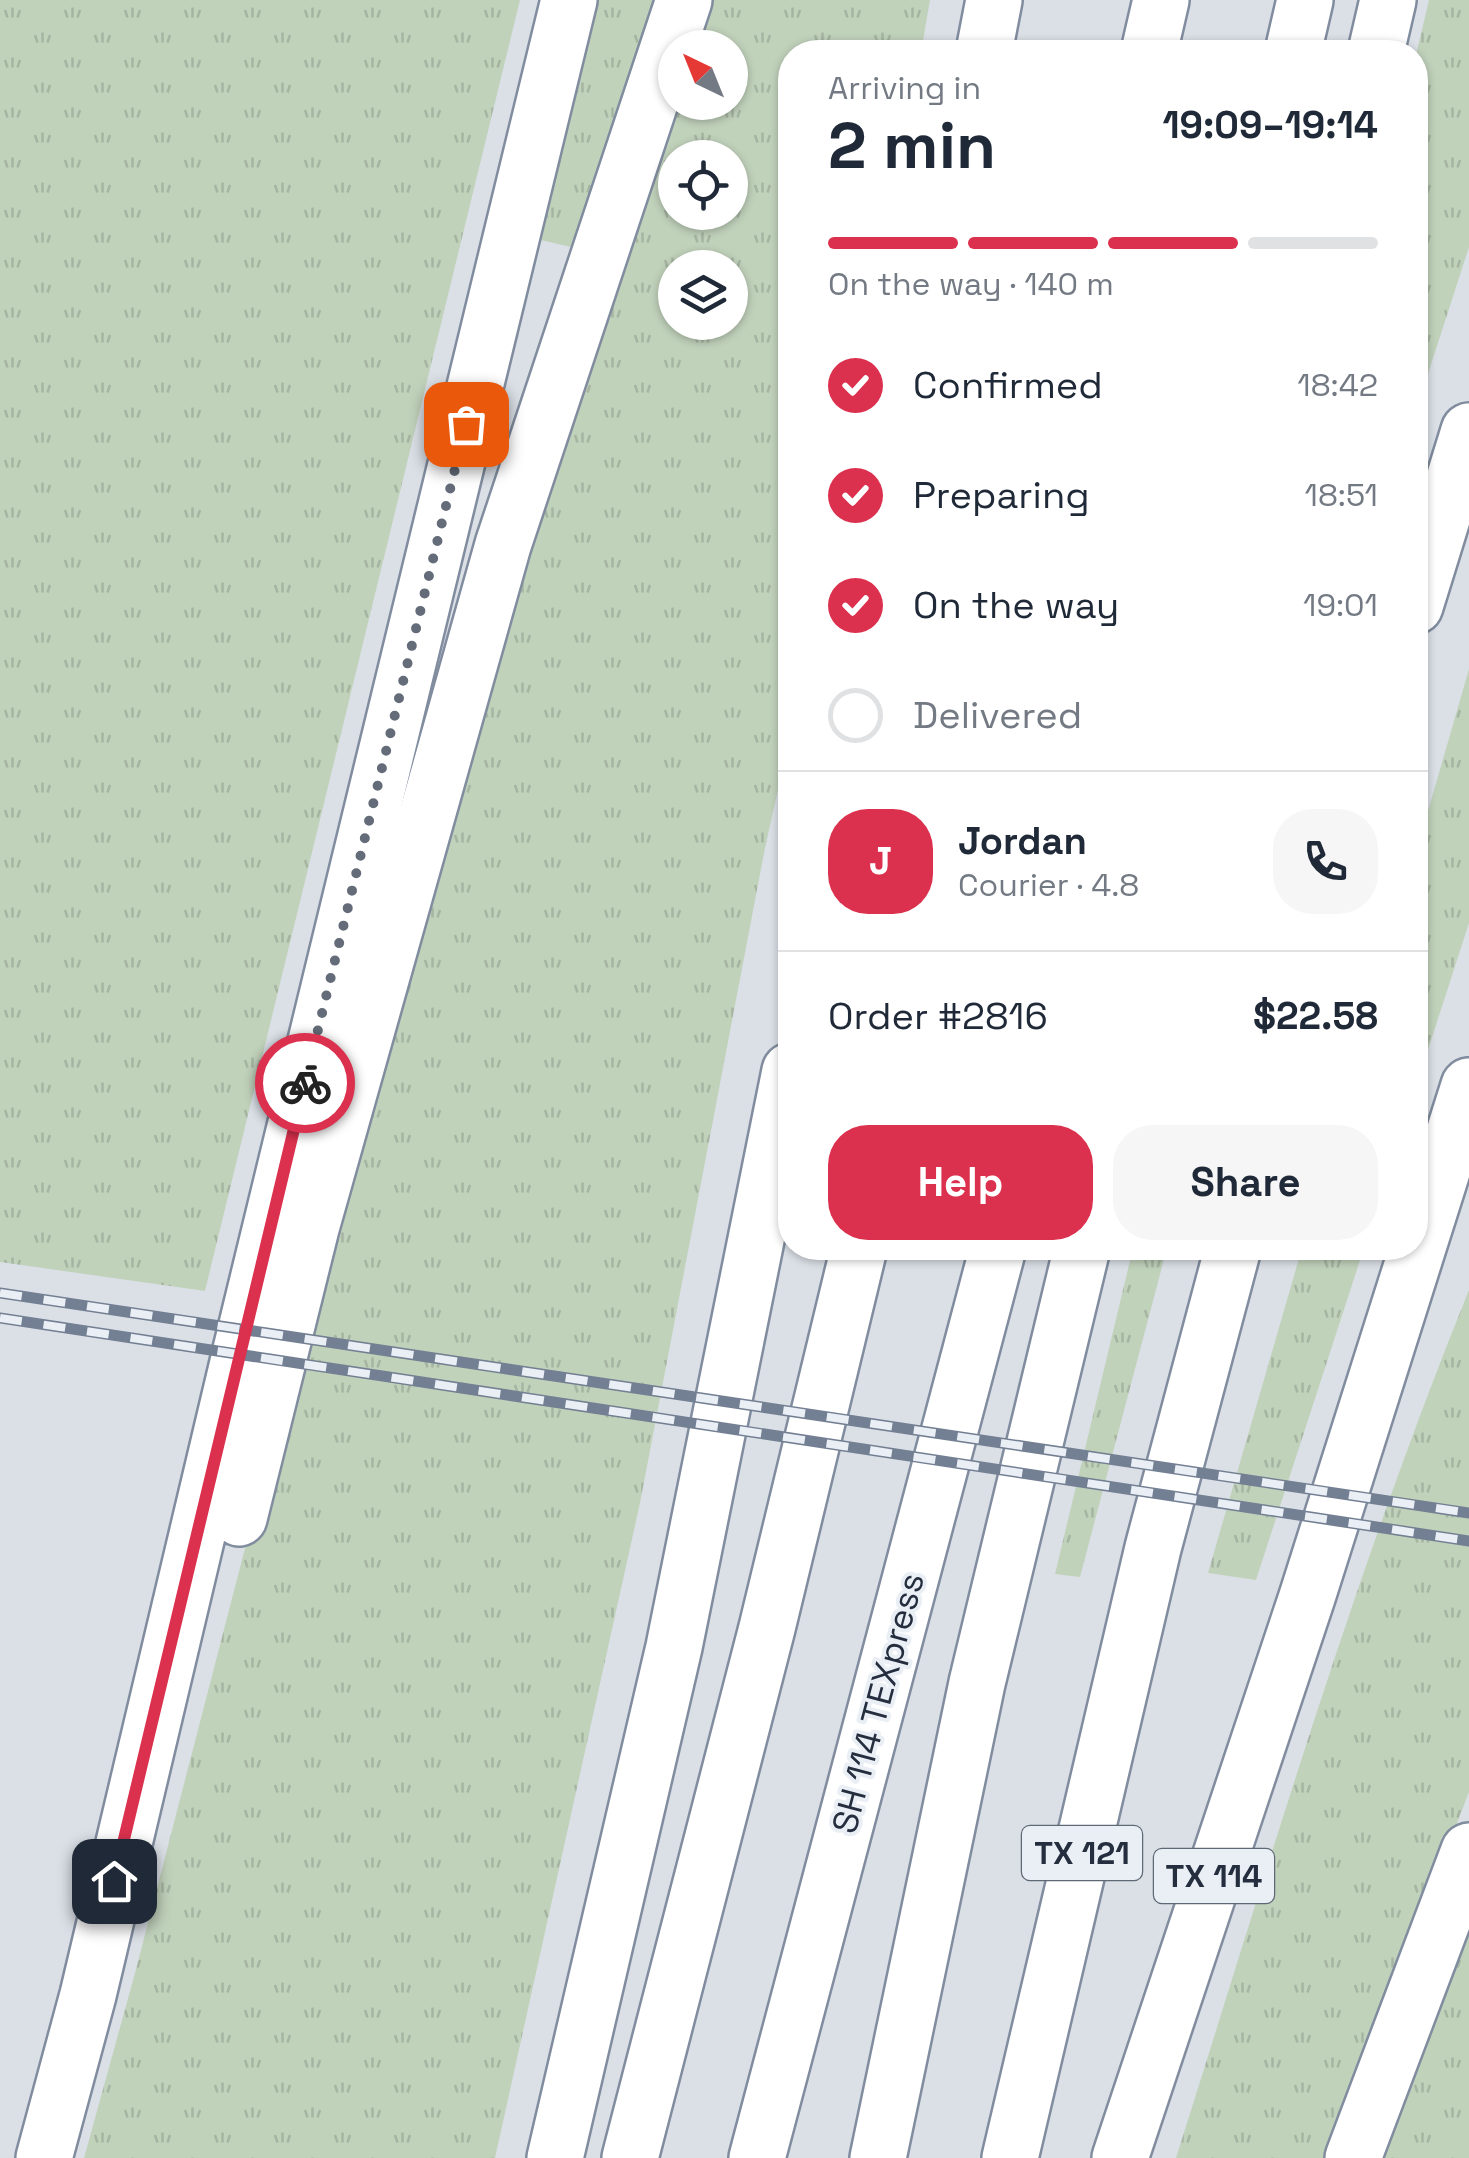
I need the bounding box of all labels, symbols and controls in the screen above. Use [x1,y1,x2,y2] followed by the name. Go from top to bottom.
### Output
[658,30,748,120] north arrow
[658,30,748,340] map controls
[828,68,981,108] text: Arriving in
[1162,101,1378,149] text: 19:09–19:14
[828,104,996,187] text: 2 min
[658,140,748,230] button: locate
[658,250,748,340] button: layers
[828,264,1114,304] text: On the way · 140 m
[828,358,883,413] icon: check
[913,361,1103,409] text: Confirmed
[1297,365,1378,405] text: 18:42
[424,382,509,467] pin
[439,397,494,452] icon: bag
[828,468,883,523] icon: check
[913,471,1090,519] text: Preparing
[1305,475,1378,515] text: 18:51
[828,578,883,633] icon: check
[913,581,1119,629] text: On the way
[1303,585,1378,625] text: 19:01
[913,691,1082,739] text: Delivered
[1273,809,1378,914] button: phone
[958,817,1087,865] text: Jordan
[869,837,892,885] text: J
[958,865,1139,905] text: Courier · 4.8
[828,992,1048,1040] text: Order #2816
[1253,992,1378,1040] text: $22.58
[255,1033,355,1133] courier
[278,1056,333,1111] icon: bike
[828,1125,1093,1240] button: Help
[1113,1125,1378,1240] button: Share
[822,1568,934,1838] street label: SH 114 TEXpress
[1022,1826,1142,1880] road number: TX 121
[72,1839,157,1924] pin
[1154,1849,1274,1903] road number: TX 114
[87,1854,142,1909] icon: home

